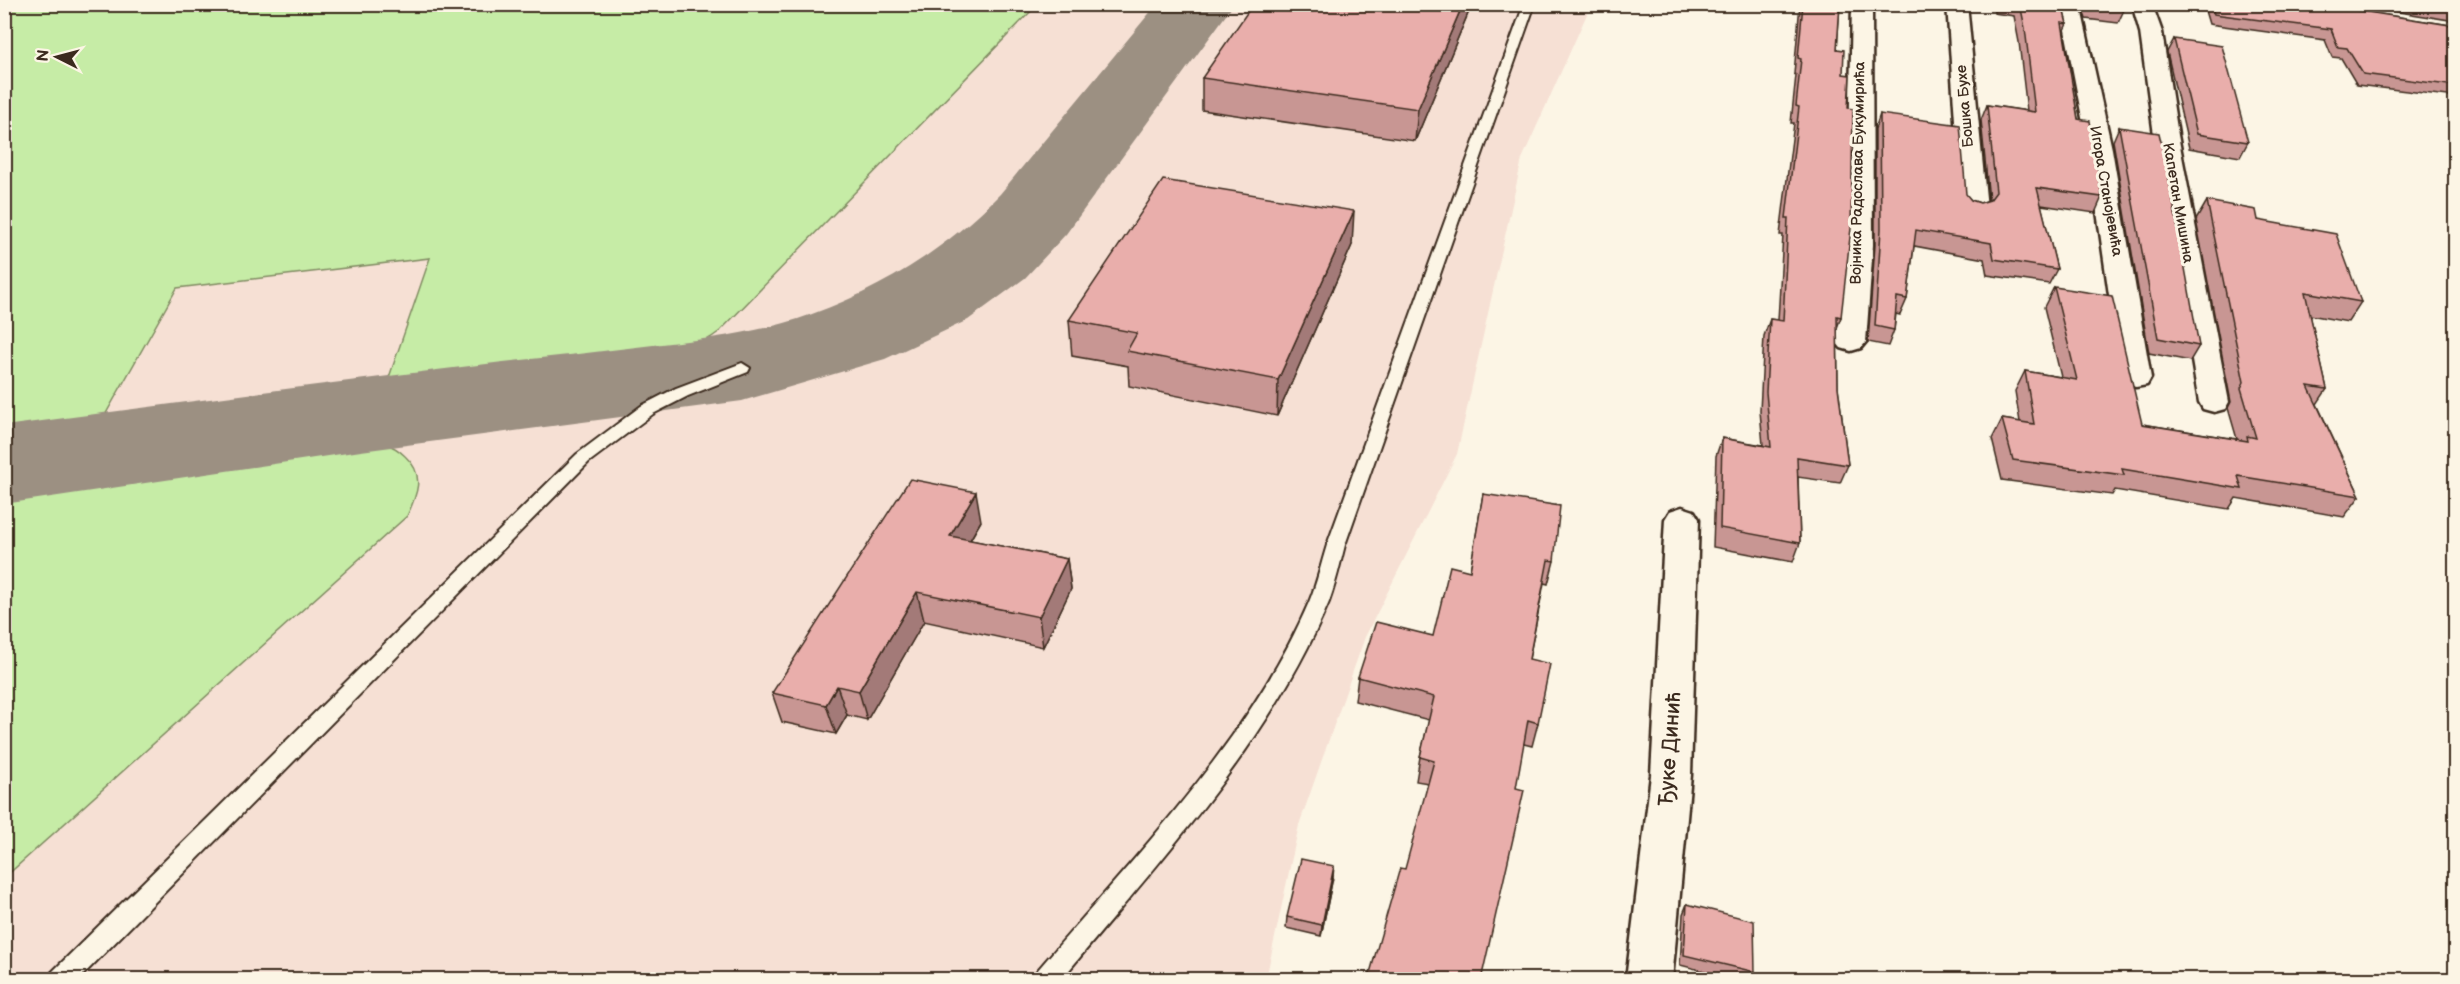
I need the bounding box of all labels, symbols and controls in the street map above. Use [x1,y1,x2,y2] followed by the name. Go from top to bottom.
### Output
[27,27,87,87] north arrow
[33,49,54,63] text: N
[1847,61,1869,285] street label: Војника Радослава Букумирића
[1952,64,1978,148] street label: Бошка Бухе
[2085,124,2127,258] street label: Игора Станојевића
[2158,141,2198,265] street label: Капетан Мишина
[1654,691,1686,807] street label: Ђуке Динић

